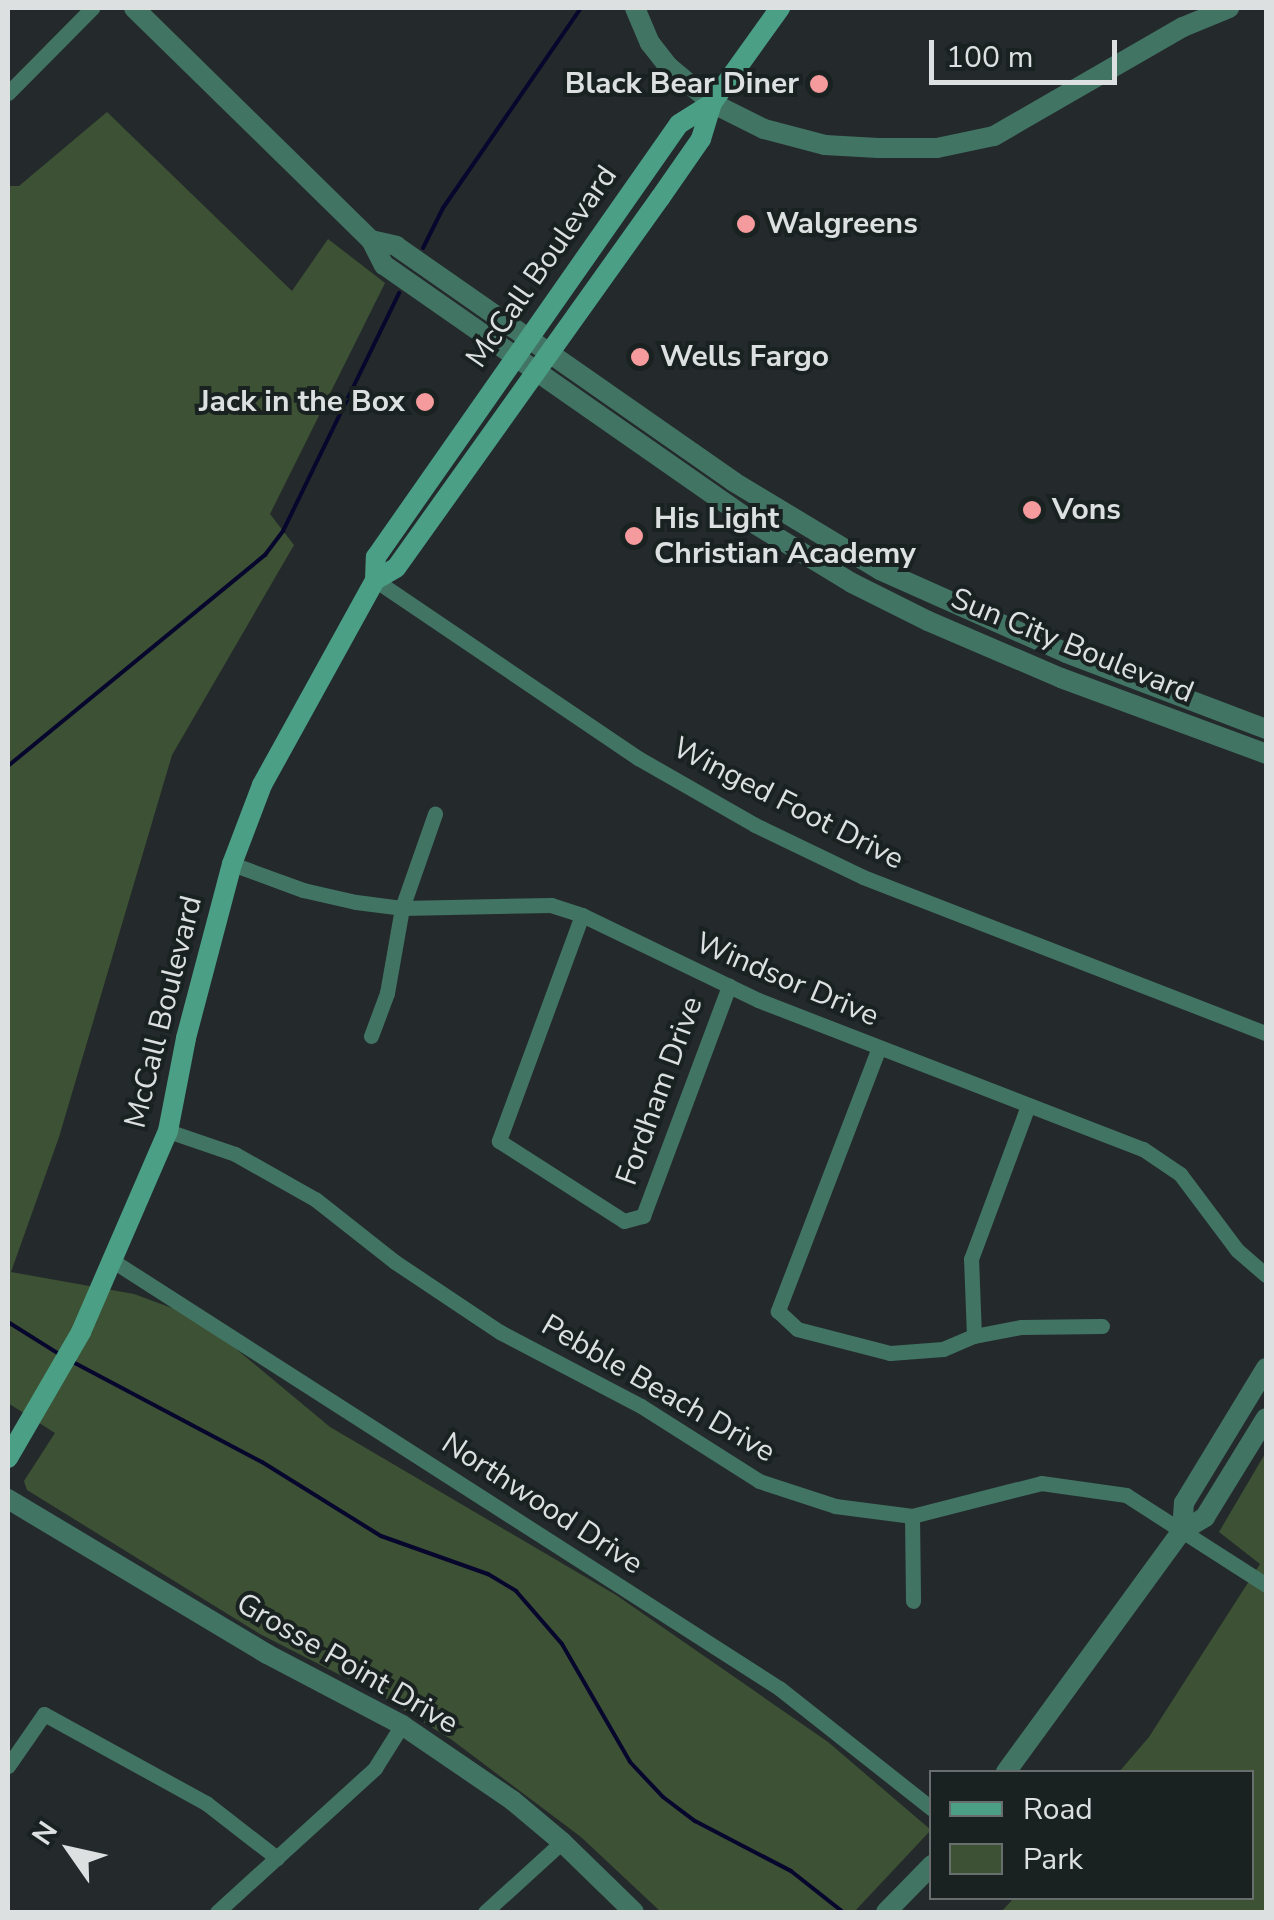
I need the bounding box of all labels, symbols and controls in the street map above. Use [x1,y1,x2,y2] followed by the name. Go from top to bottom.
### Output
[934,20,1122,82] scale bar
[946,37,1033,78] text: 100 m
[565,66,799,102] place label: Black Bear Diner
[808,73,830,95] marker: Black Bear Diner
[459,159,625,375] street label: McCall Boulevard
[766,206,918,242] place label: Walgreens
[735,213,757,235] marker: Walgreens
[660,339,829,375] place label: Wells Fargo
[629,346,651,368] marker: Wells Fargo
[199,384,405,420] place label: Jack in the Box
[414,391,436,413] marker: Jack in the Box
[1052,492,1121,528] place label: Vons
[1021,499,1043,521] marker: Vons
[654,501,916,572] place label: His Light Christian Academy
[623,525,645,547] marker: His Light Christian Academy
[945,581,1199,711] street label: Sun City Boulevard
[667,730,909,878] street label: Winged Foot Drive
[118,892,210,1132] street label: McCall Boulevard
[690,925,884,1035] street label: Windsor Drive
[609,992,711,1190] street label: Fordham Drive
[535,1308,781,1470] street label: Pebble Beach Drive
[435,1426,649,1582] street label: Northwood Drive
[230,1586,464,1742] street label: Grosse Point Drive
[929,1770,1254,1900] legend
[1023,1789,1093,1830] text: Road
[20,1800,120,1900] north arrow
[24,1814,67,1853] text: N
[1023,1839,1083,1880] text: Park

